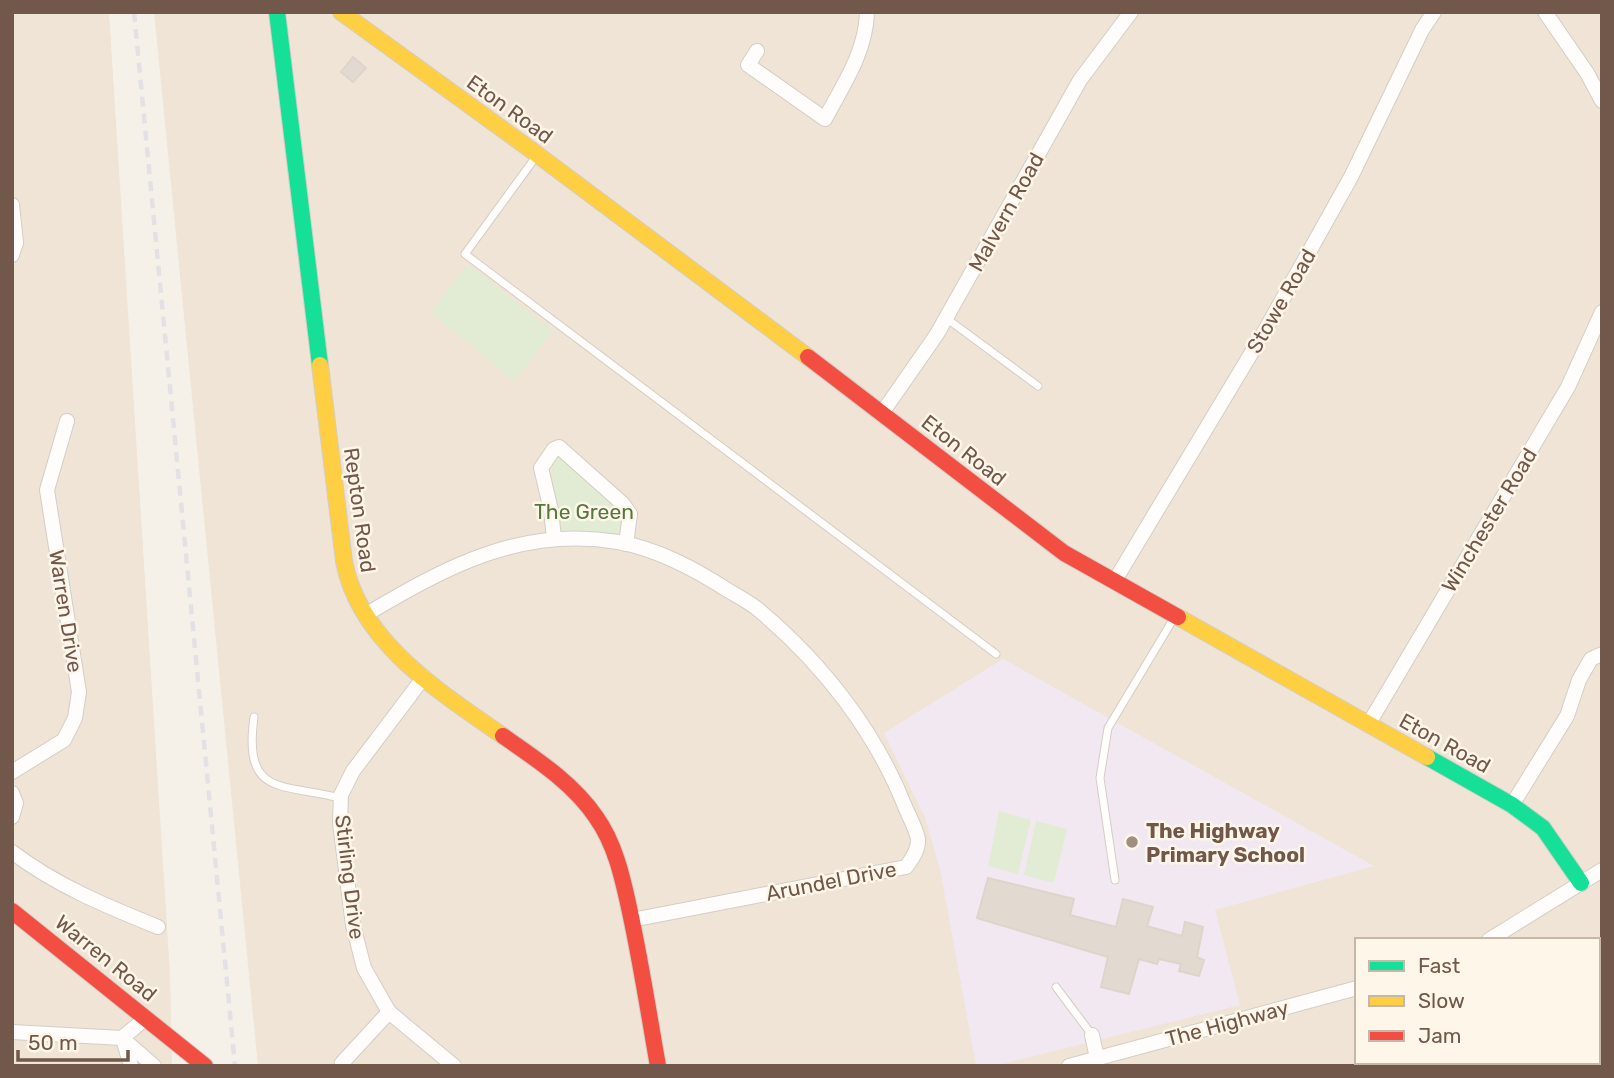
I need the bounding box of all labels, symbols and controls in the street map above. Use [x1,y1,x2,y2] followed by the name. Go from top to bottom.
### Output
[462,69,558,149] street label: Eton Road
[963,148,1049,276] street label: Malvern Road
[1241,244,1321,358] street label: Stowe Road
[917,409,1011,491] street label: Eton Road
[1436,443,1542,597] street label: Winchester Road
[339,446,381,574] street label: Repton Road
[534,499,634,524] park label: The Green
[44,548,88,674] street label: Warren Drive
[1395,708,1495,778] street label: Eton Road
[330,813,370,941] street label: Stirling Drive
[1146,818,1305,867] place label: The Highway Primary School
[1124,834,1140,850] marker: The Highway Primary School
[764,856,898,906] street label: Arundel Drive
[50,910,162,1006] street label: Warren Road
[1355,938,1600,1064] legend
[1418,953,1460,978] text: Fast
[1418,988,1465,1013] text: Slow
[1163,994,1292,1051] street label: The Highway
[18,1018,128,1062] scale bar
[1418,1023,1462,1048] text: Jam
[28,1030,78,1055] text: 50 m

